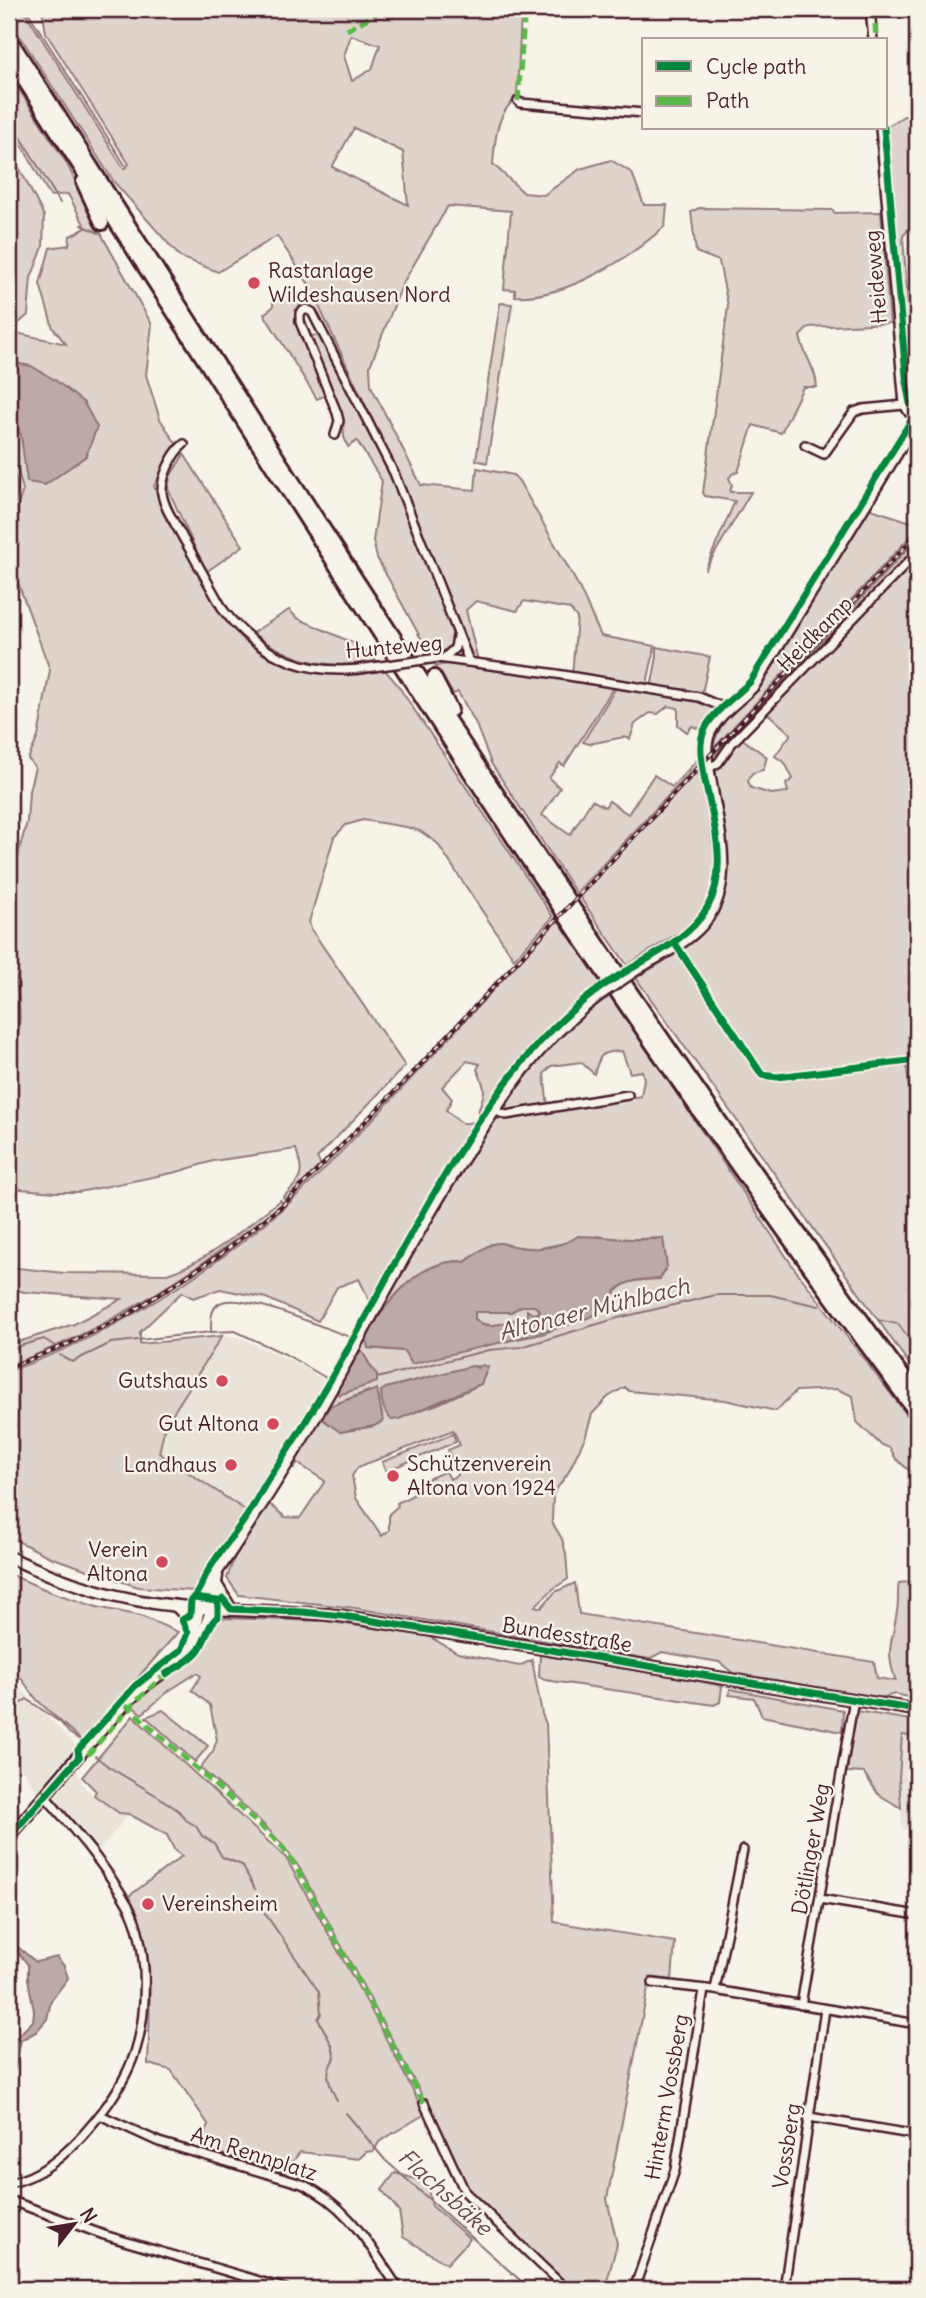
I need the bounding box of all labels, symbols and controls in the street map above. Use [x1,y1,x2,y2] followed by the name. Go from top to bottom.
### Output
[642,38,888,130] legend
[706,53,806,80] text: Cycle path
[706,87,749,114] text: Path
[858,229,893,325] street label: Heideweg
[268,257,451,308] place label: Rastanlage Wildeshausen Nord
[246,275,262,291] marker: Rastanlage Wildeshausen Nord
[771,590,858,677] street label: Heidkamp
[344,629,443,664] street label: Hunteweg
[496,1271,693,1346] water label: Altonaer Mühlbach
[118,1367,208,1394] place label: Gutshaus
[214,1373,230,1389] marker: Gutshaus
[158,1410,259,1437] place label: Gut Altona
[265,1416,281,1432] marker: Gut Altona
[407,1450,556,1501] place label: Schützenverein Altona von 1924
[123,1451,217,1478] place label: Landhaus
[223,1457,239,1473] marker: Landhaus
[385,1468,401,1484] marker: Schützenverein Altona von 1924
[87,1536,148,1587] place label: Verein Altona
[154,1554,170,1570] marker: Verein Altona
[500,1611,634,1658] street label: Bundesstraße
[786,1781,835,1917] street label: Dötlinger Weg
[162,1890,278,1917] place label: Vereinsheim
[140,1896,156,1912] marker: Vereinsheim
[639,2012,694,2182] street label: Hinterm Vossberg
[766,2101,807,2191] street label: Vossberg
[188,2120,321,2187] street label: Am Rennplatz
[392,2142,499,2242] water label: Flachsbäke
[38,2190,108,2260] north arrow
[75,2203,102,2227] text: N

